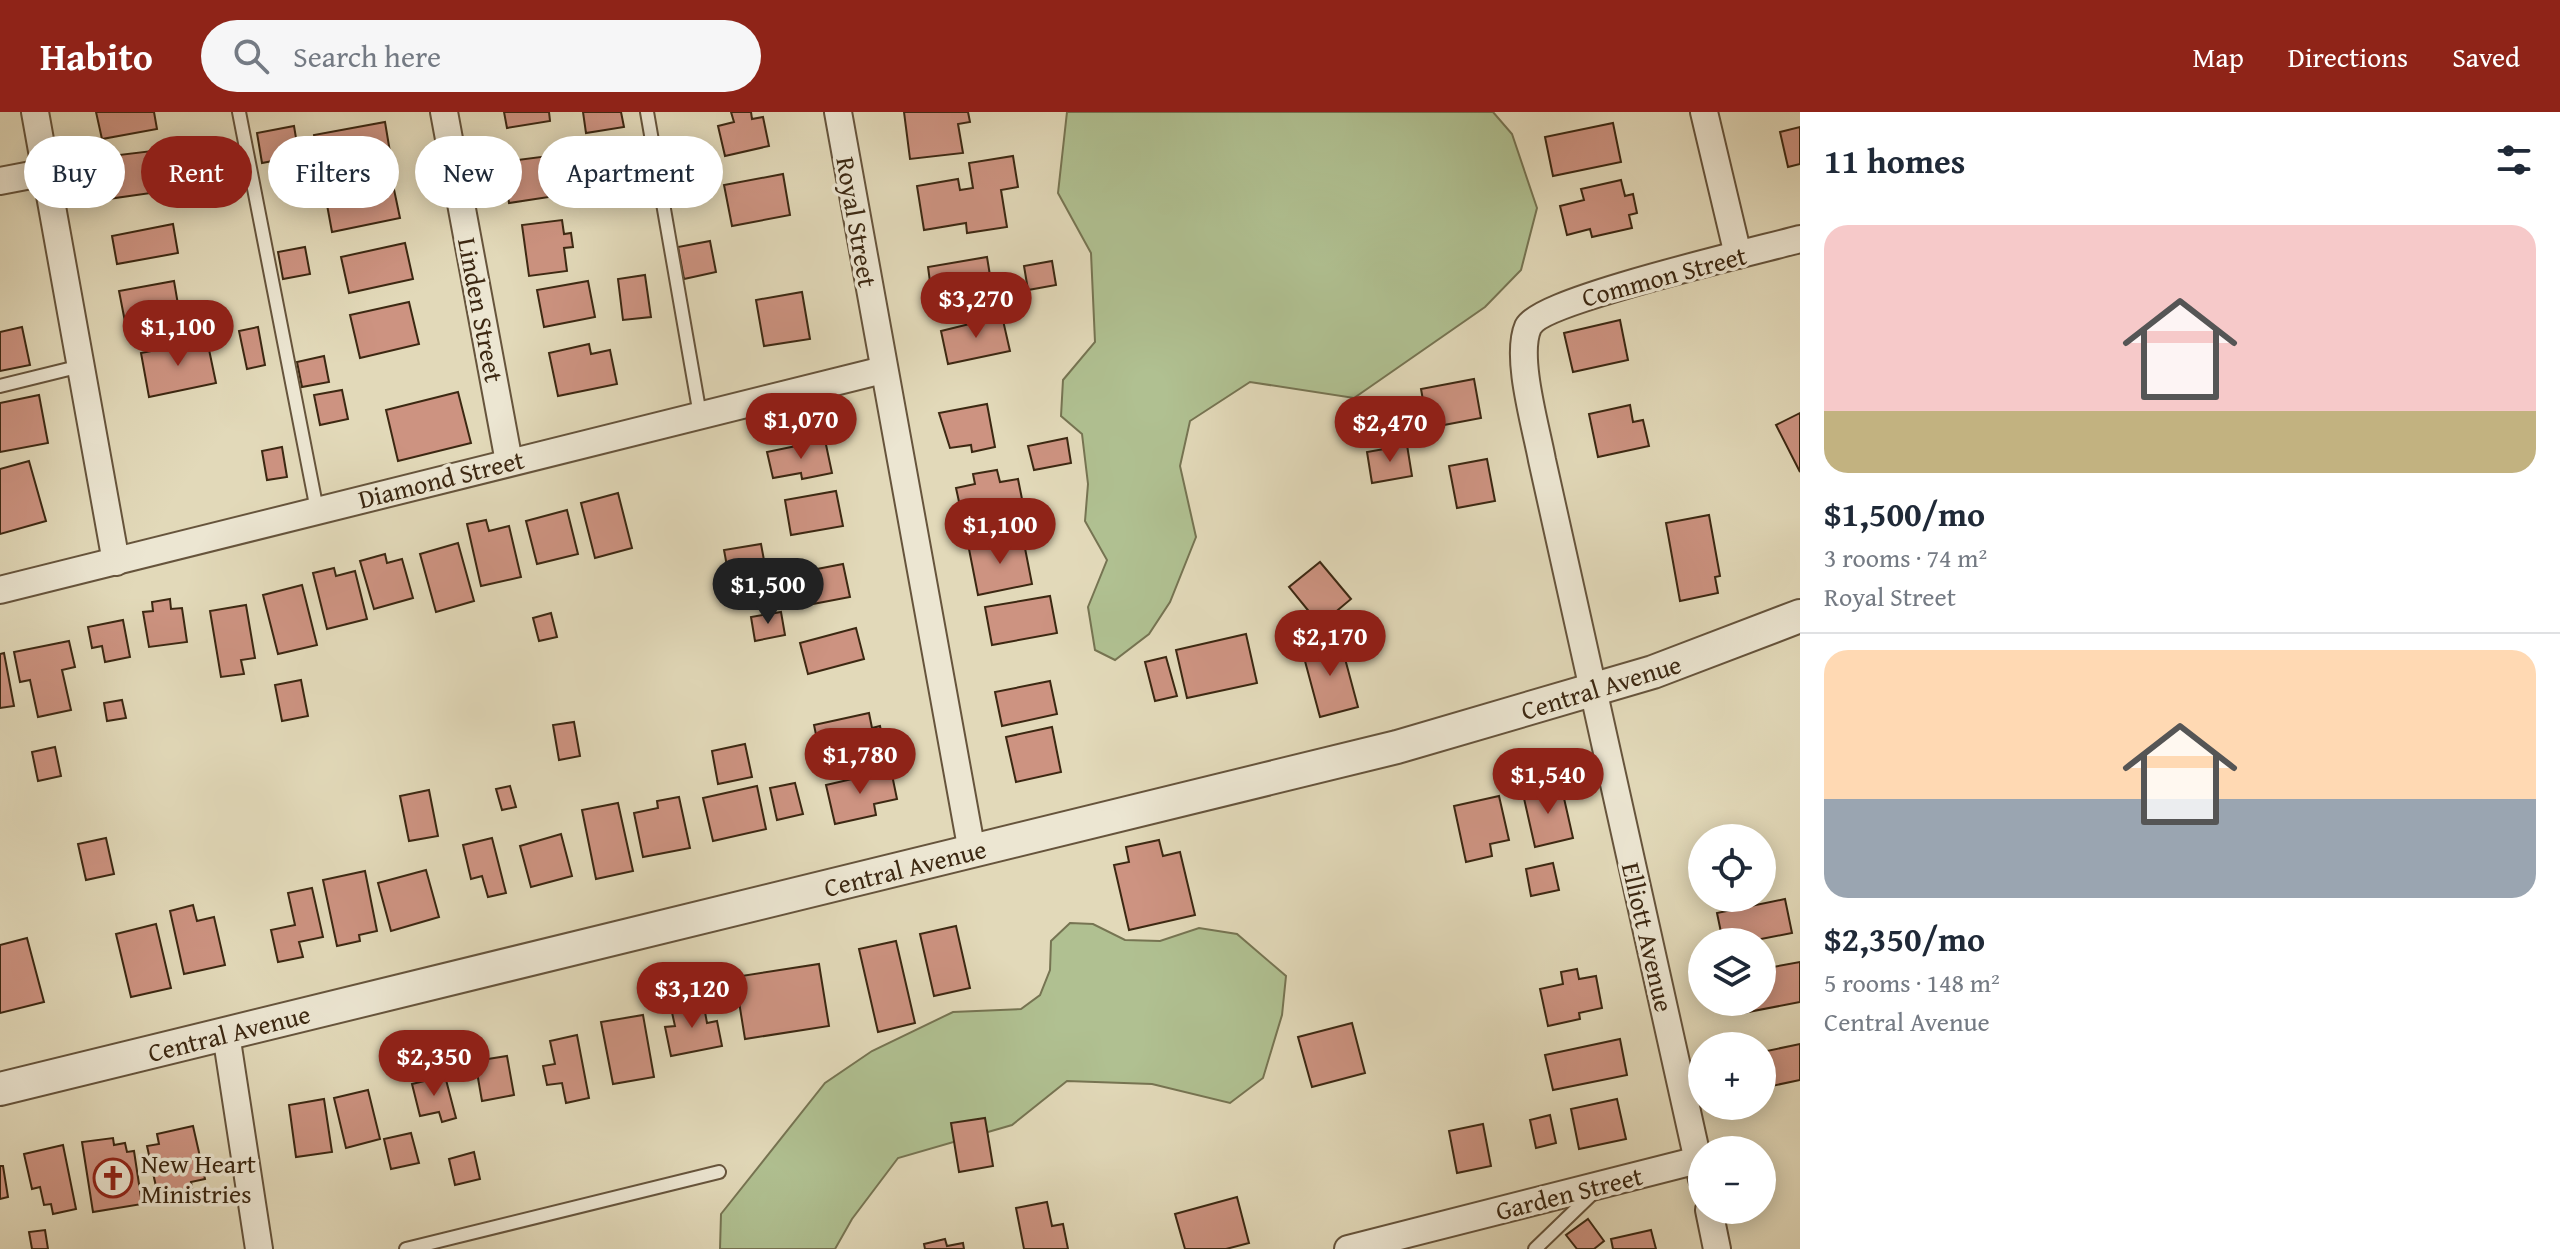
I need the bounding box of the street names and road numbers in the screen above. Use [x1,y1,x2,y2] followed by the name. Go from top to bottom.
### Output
[826,154,888,290] street label: Royal Street
[448,234,514,386] street label: Linden Street
[1577,235,1751,317] street label: Common Street
[354,440,528,518] street label: Diamond Street
[1516,644,1686,730] street label: Central Avenue
[820,829,990,907] street label: Central Avenue
[1612,858,1684,1016] street label: Elliott Avenue
[144,994,314,1072] street label: Central Avenue
[1491,1156,1647,1230] street label: Garden Street

